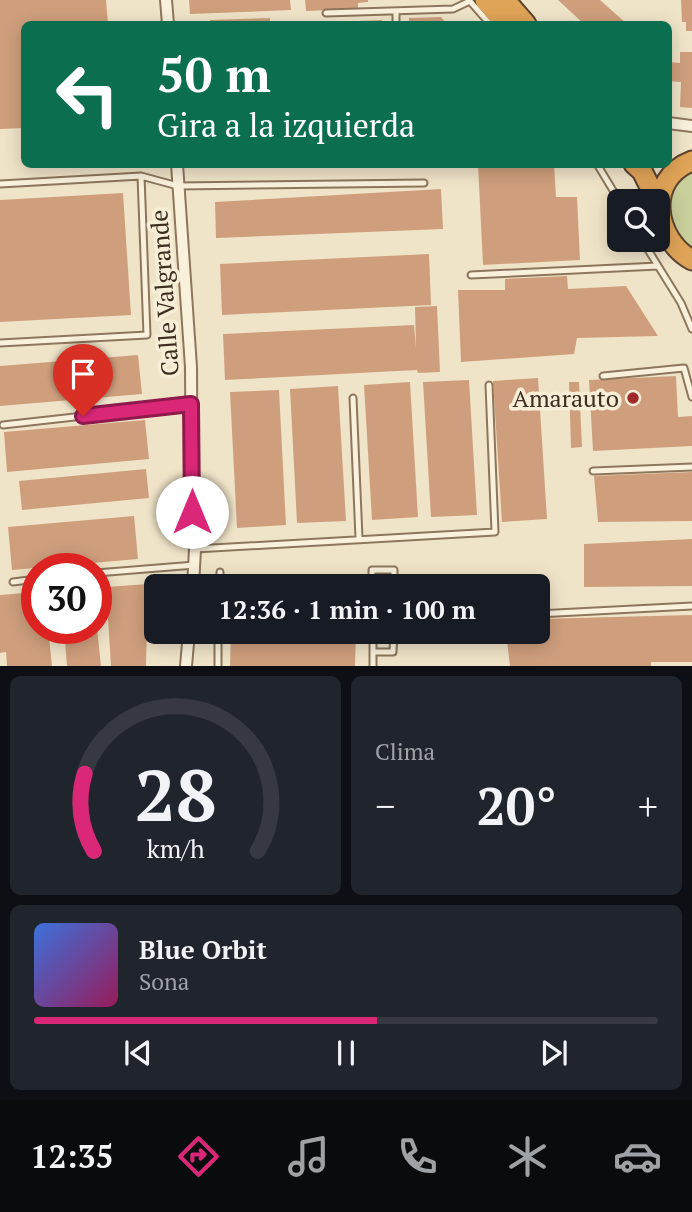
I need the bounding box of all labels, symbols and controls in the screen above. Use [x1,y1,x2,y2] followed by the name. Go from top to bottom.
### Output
[157,41,271,106] text: 50 m
[42,49,133,140] icon: left
[157,104,415,146] text: Gira a la izquierda
[607,189,670,252] map controls
[607,189,670,252] button: search
[142,209,186,377] street label: Calle Valgrande
[53,344,113,416] pin
[64,355,102,393] icon: arrive
[512,382,619,414] place label: Amarauto
[625,390,641,406] marker: Amarauto
[155,475,229,549] position arrow
[21,553,112,644] speed limit sign: 30
[218,592,476,626] text: 12:36 · 1 min · 100 m
[375,736,435,767] text: Clima
[134,746,217,843] text: 28
[476,771,557,840] text: 20°
[375,781,395,831] text: −
[638,781,658,831] text: +
[147,832,205,865] text: km/h
[139,932,267,966] text: Blue Orbit
[139,966,189,997] text: Sona
[119,1034,157,1072] icon: previous
[327,1034,365,1072] icon: pause
[535,1034,573,1072] icon: next
[174,1132,223,1181] icon: directions
[284,1132,333,1181] icon: music
[393,1132,442,1181] icon: phone
[503,1132,552,1181] icon: climate
[613,1132,662,1181] icon: car
[30,1135,114,1177] text: 12:35

